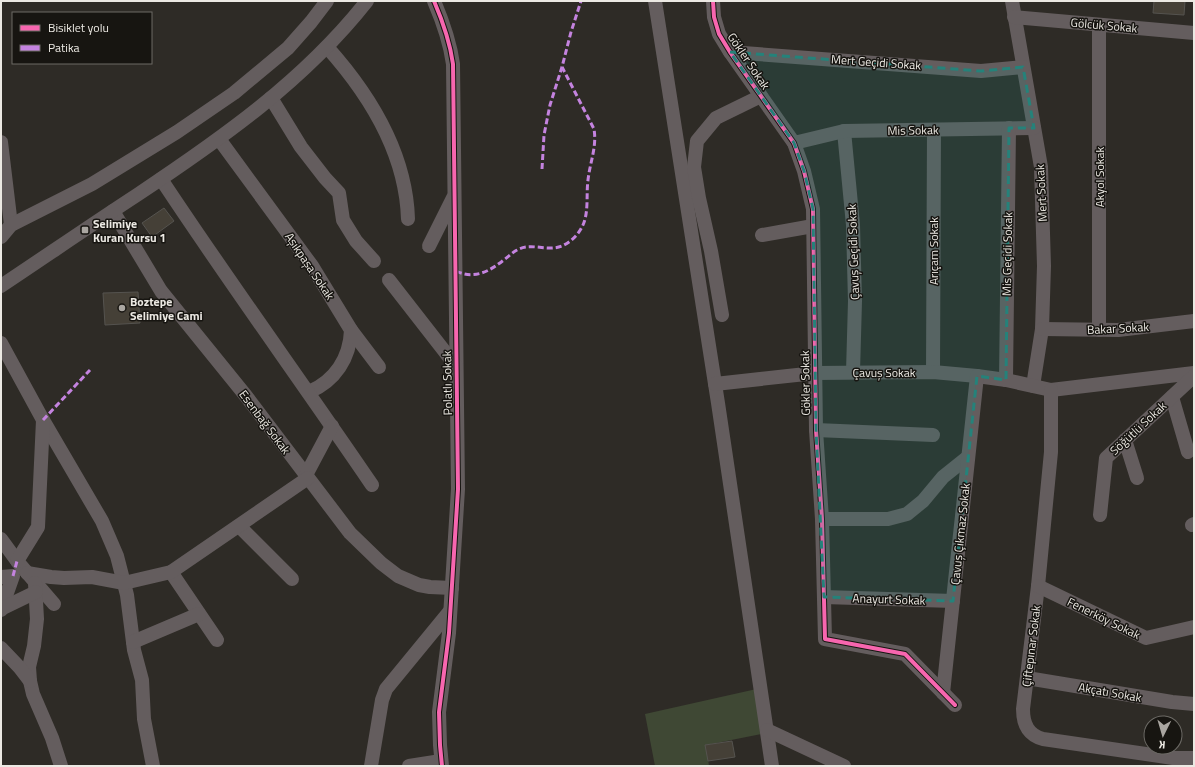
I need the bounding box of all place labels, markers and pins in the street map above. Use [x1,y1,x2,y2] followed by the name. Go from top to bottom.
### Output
[93,214,166,247] place label: Selimiye Kuran Kursu 1
[80,225,90,235] marker: Selimiye Kuran Kursu 1
[130,292,203,325] place label: Boztepe Selimiye Cami
[117,303,127,313] marker: Boztepe Selimiye Cami

